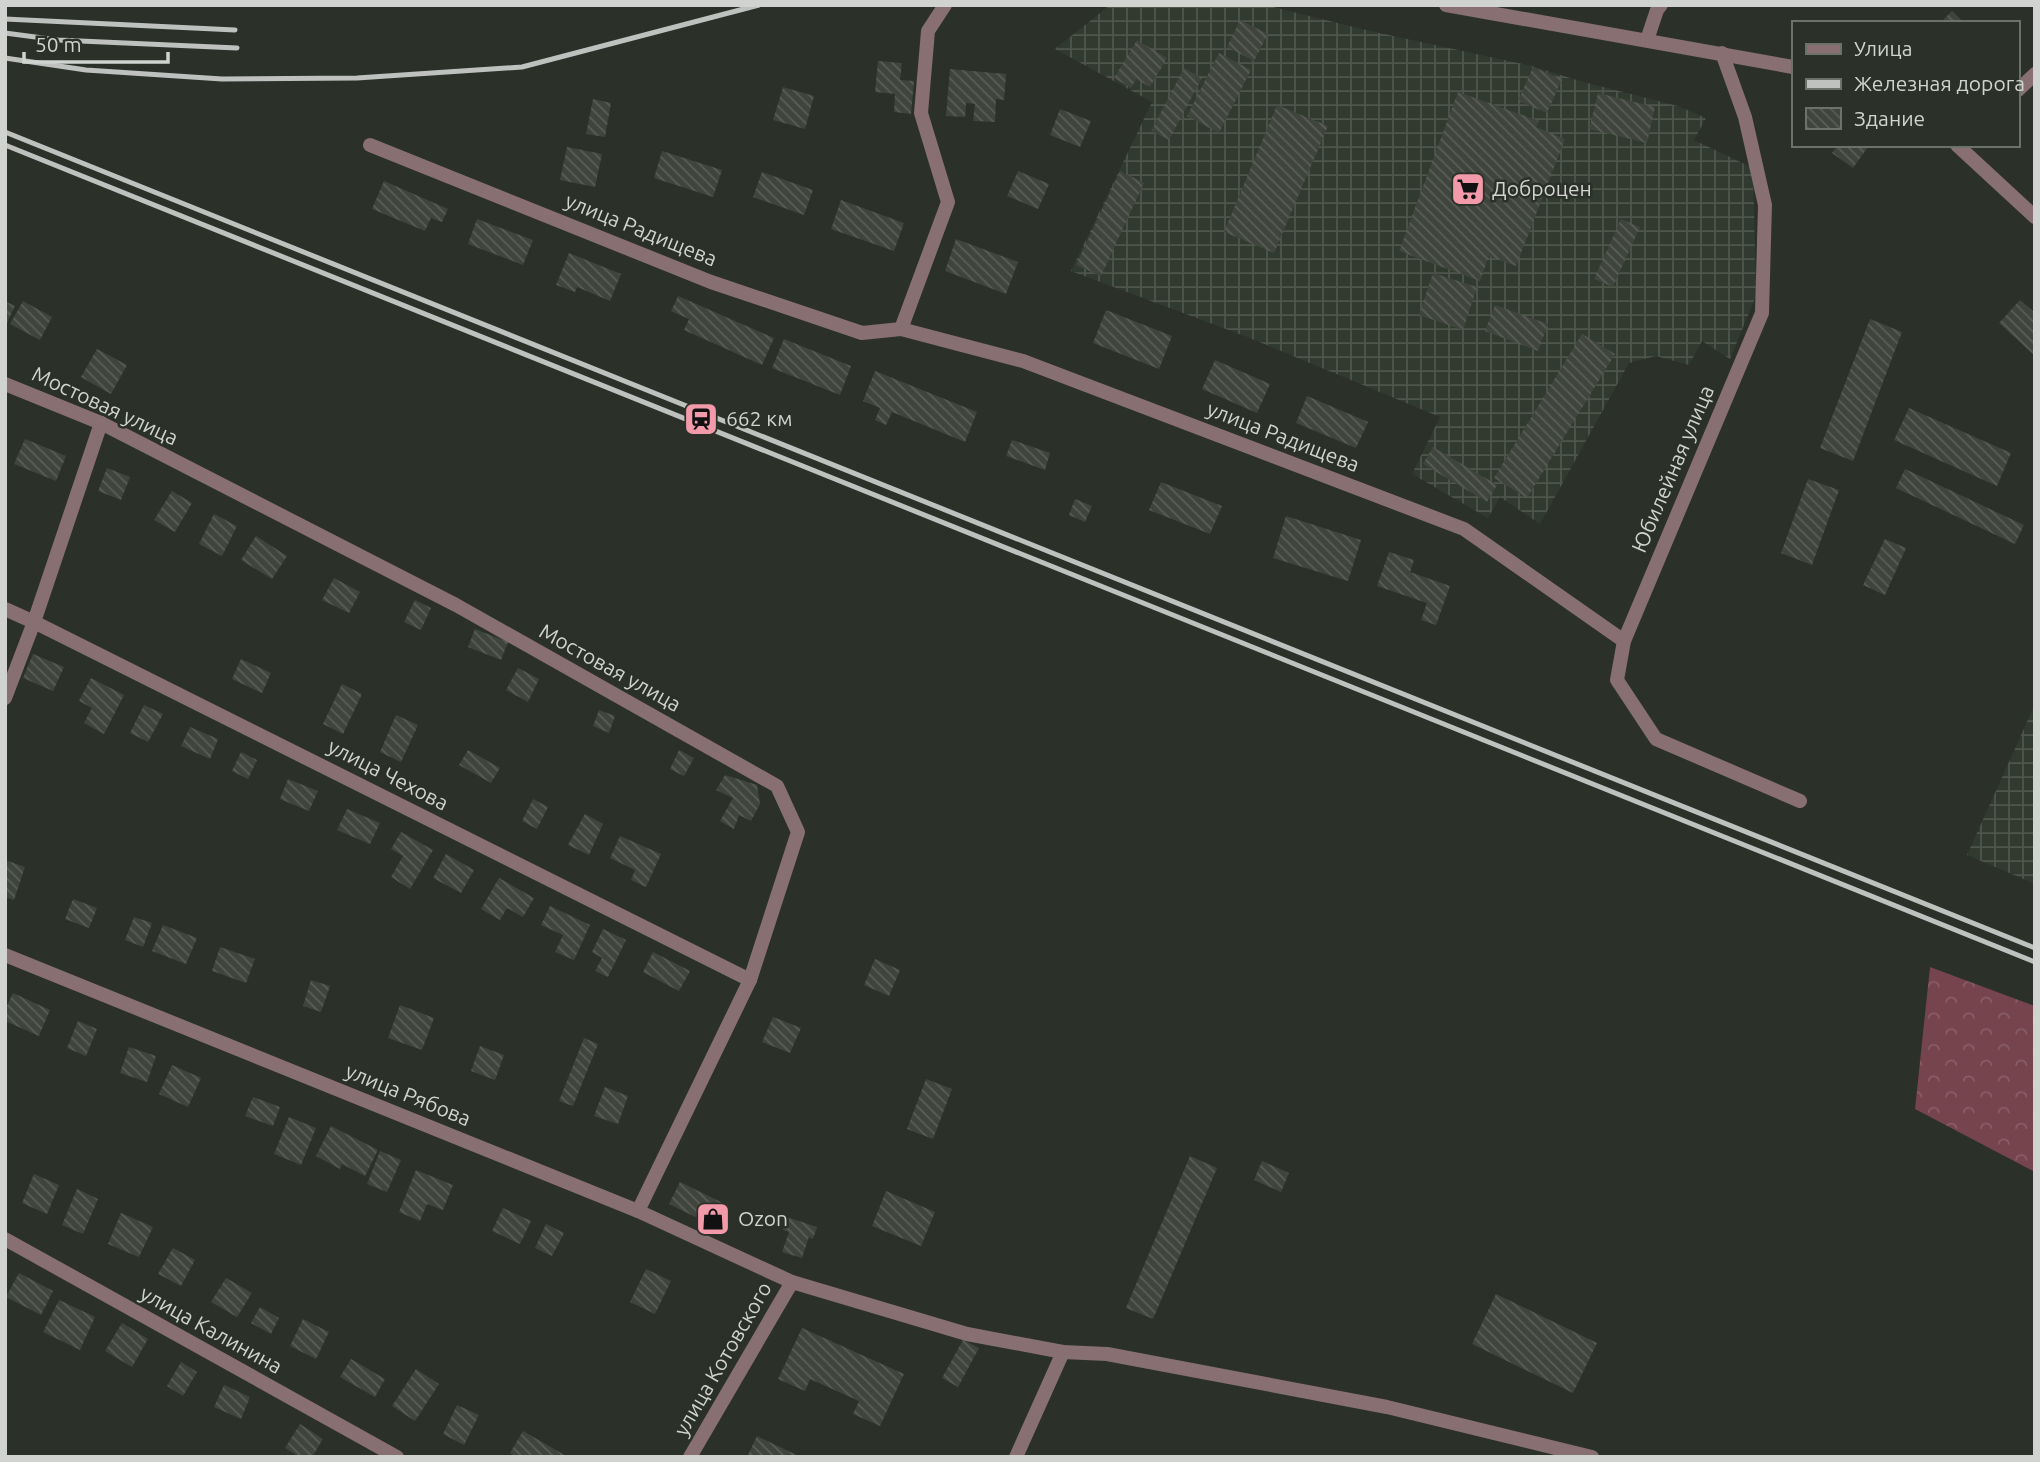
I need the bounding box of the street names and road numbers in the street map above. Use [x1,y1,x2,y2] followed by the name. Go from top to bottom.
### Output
[562,188,721,270] street label: улица Радищева
[29,361,182,449] street label: Мостовая улица
[1626,381,1718,556] street label: Юбилейная улица
[1204,396,1363,476] street label: улица Радищева
[536,618,685,716] street label: Мостовая улица
[324,733,453,815] street label: улица Чехова
[342,1058,475,1130] street label: улица Рябова
[668,1277,776,1440] street label: улица Котовского
[136,1280,287,1378] street label: улица Калинина

